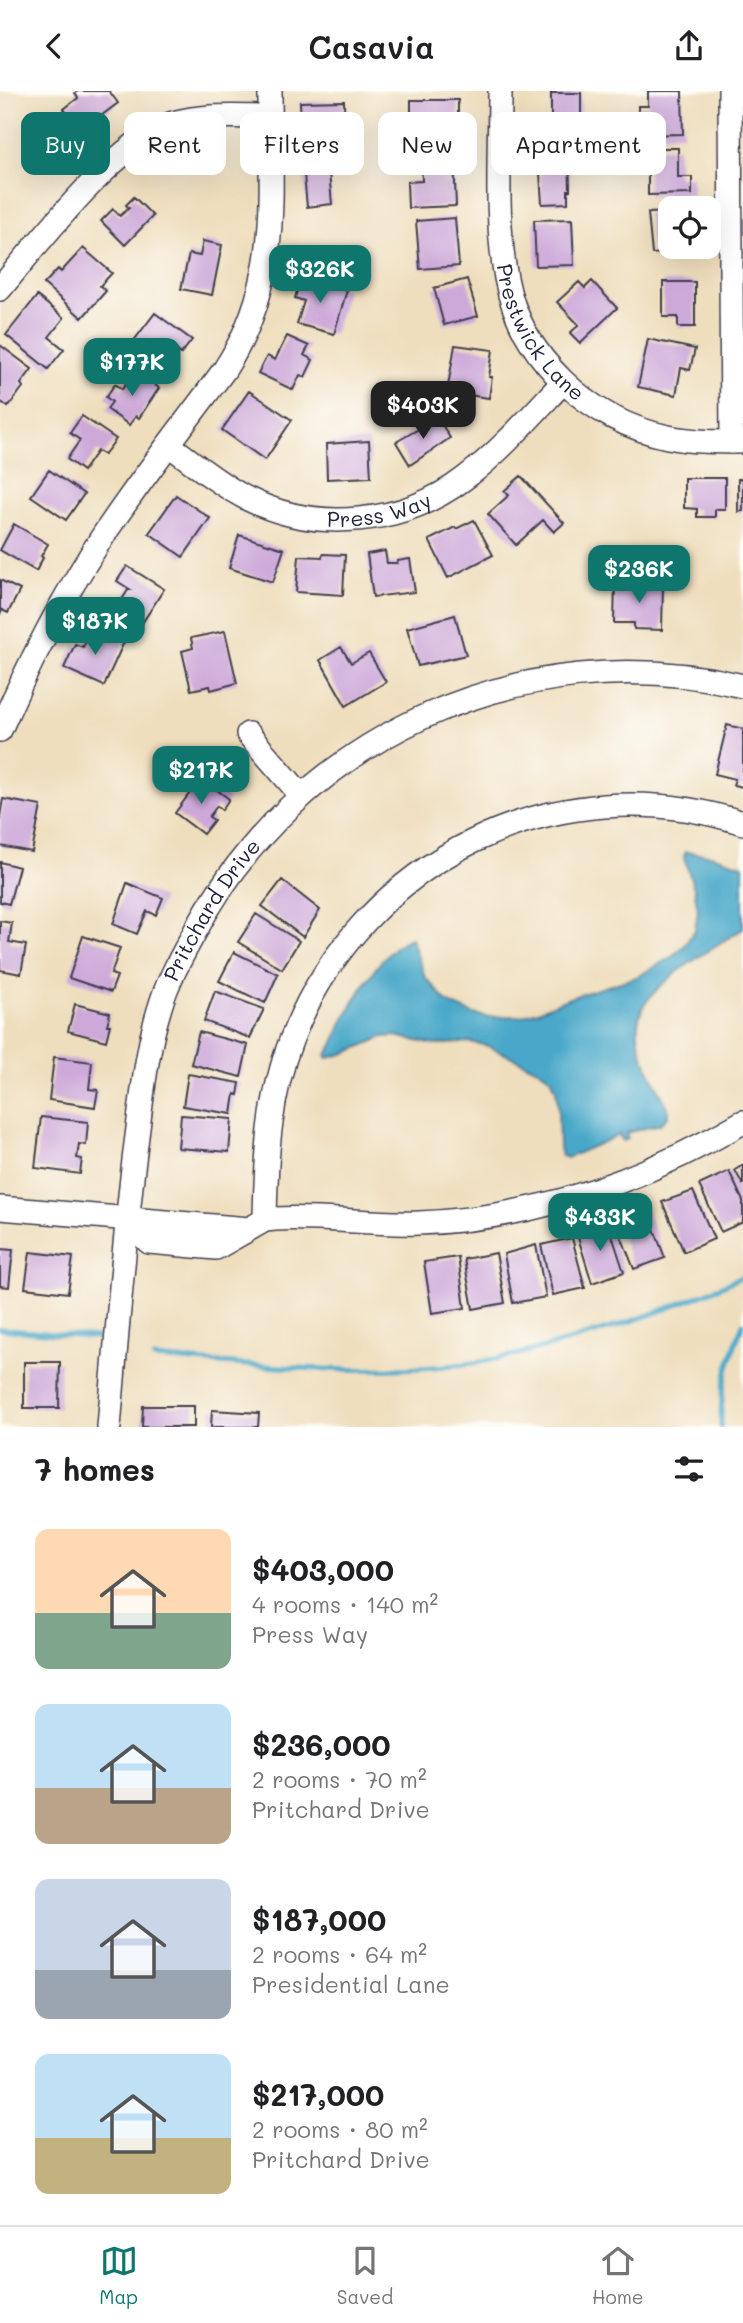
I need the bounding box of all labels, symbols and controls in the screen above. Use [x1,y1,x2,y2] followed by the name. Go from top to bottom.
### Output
[308,25,435,67] text: Casavia
[35,27,73,65] icon: back
[670,27,708,65] icon: share
[21,112,110,175] chip: Buy
[124,112,226,175] chip: Rent
[240,112,364,175] chip: Filters
[378,112,477,175] chip: New
[491,112,666,175] chip: Apartment
[658,196,721,259] map controls
[658,196,721,259] button: locate
[271,245,369,305] pin: $326K
[285,253,355,283] text: $326K
[492,262,590,406] street label: Prestwick Lane
[83,338,181,398] pin: $177K
[99,346,165,376] text: $177K
[374,381,472,441] pin: $403K
[387,389,459,419] text: $403K
[327,486,435,532] street label: Press Way
[590,545,688,605] pin: $236K
[604,553,674,583] text: $236K
[46,597,144,657] pin: $187K
[62,605,128,635] text: $187K
[152,747,250,806] pin: $217K
[168,754,234,784] text: $217K
[157,833,265,985] street label: Pritchard Drive
[551,1193,649,1253] pin: $433K
[564,1201,636,1231] text: $433K
[35,1449,155,1489] text: 7 homes
[670,1450,708,1488] icon: filters
[252,1549,394,1589] text: $403,000
[91,1557,175,1641] icon: home
[252,1589,438,1619] text: 4 rooms · 140 m²
[252,1619,368,1649] text: Press Way
[252,1724,391,1764] text: $236,000
[91,1732,175,1816] icon: home
[252,1764,427,1794] text: 2 rooms · 70 m²
[252,1794,430,1824] text: Pritchard Drive
[252,1899,386,1939] text: $187,000
[91,1907,175,1991] icon: home
[252,1939,427,1969] text: 2 rooms · 64 m²
[252,1969,450,1999] text: Presidential Lane
[252,2074,384,2114] text: $217,000
[91,2082,175,2166] icon: home
[252,2114,428,2144] text: 2 rooms · 80 m²
[252,2144,430,2174] text: Pritchard Drive
[99,2242,138,2309] tab: Map
[337,2242,393,2309] tab: Saved
[592,2242,644,2309] tab: Home

